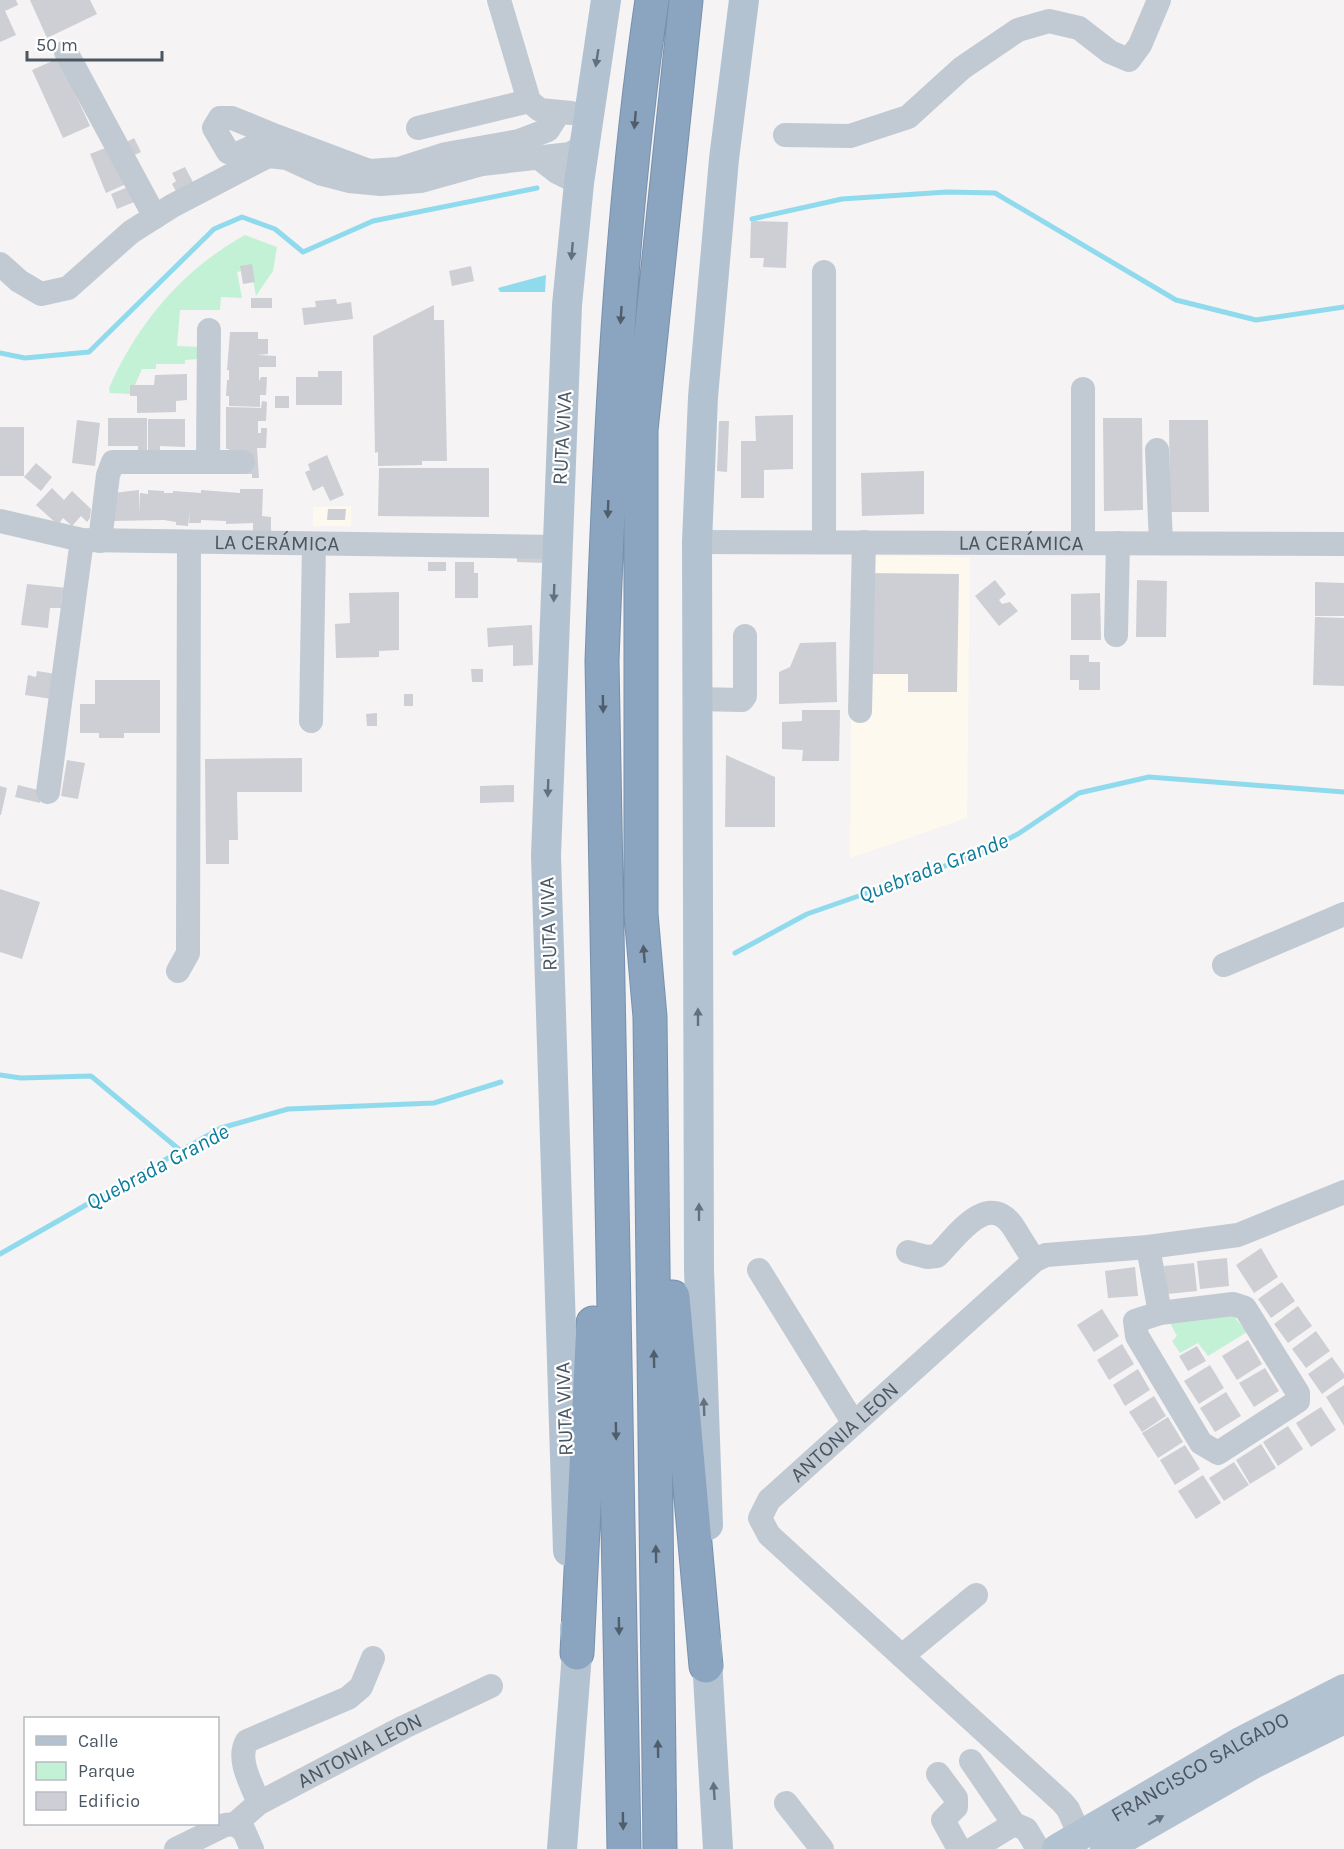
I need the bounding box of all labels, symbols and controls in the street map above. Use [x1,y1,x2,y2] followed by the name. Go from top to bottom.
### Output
[27,24,162,62] scale bar
[36,34,78,56] text: 50 m
[592,48,601,67] one-way arrow
[630,111,640,130] one-way arrow
[567,242,577,261] one-way arrow
[616,305,625,324] one-way arrow
[548,390,576,486] street label: RUTA VIVA
[603,500,612,519] one-way arrow
[214,530,340,556] street label: LA CERÁMICA
[958,531,1084,555] street label: LA CERÁMICA
[550,583,559,602] one-way arrow
[599,695,608,714] one-way arrow
[543,778,552,797] one-way arrow
[855,827,1012,908] water label: Quebrada Grande
[534,877,562,971] street label: RUTA VIVA
[639,944,649,963] one-way arrow
[693,1008,703,1027] one-way arrow
[82,1118,233,1215] water label: Quebrada Grande
[694,1203,704,1222] one-way arrow
[649,1349,659,1368] one-way arrow
[550,1362,578,1456] street label: RUTA VIVA
[785,1377,903,1487] street label: ANTONIA LEON
[699,1398,708,1417] one-way arrow
[611,1422,621,1441] one-way arrow
[651,1544,661,1563] one-way arrow
[615,1617,624,1636] one-way arrow
[1107,1707,1293,1827] street label: FRANCISCO SALGADO
[293,1708,426,1793] street label: ANTONIA LEON
[24,1717,219,1825] legend
[78,1730,118,1752] text: Calle
[654,1739,663,1758] one-way arrow
[78,1760,135,1782] text: Parque
[709,1781,719,1800] one-way arrow
[78,1790,140,1812] text: Edificio
[618,1812,628,1831] one-way arrow
[1148,1815,1165,1825] one-way arrow

